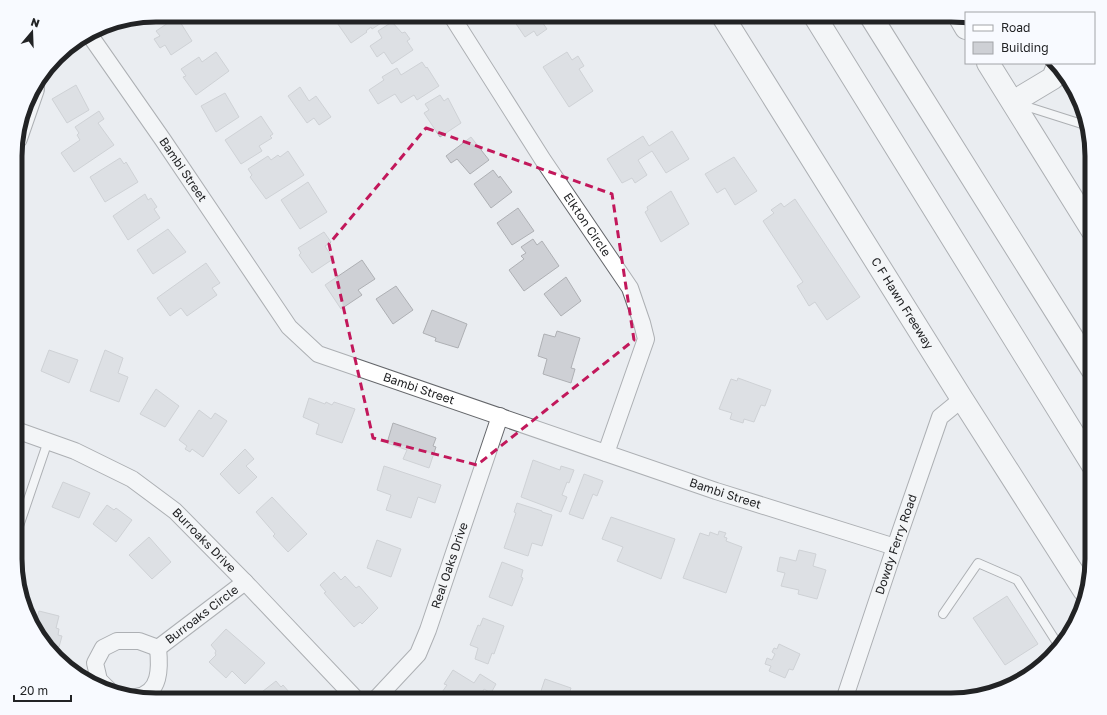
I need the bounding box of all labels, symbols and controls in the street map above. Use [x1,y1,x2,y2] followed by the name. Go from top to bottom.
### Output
[12,12,52,52] north arrow
[965,12,1095,64] legend
[29,15,41,30] text: N
[1001,20,1030,35] text: Road
[1001,40,1049,55] text: Building
[156,134,211,205] street label: Bambi Street
[560,190,614,259] street label: Elkton Circle
[868,254,937,352] street label: C F Hawn Freeway
[381,369,457,408] street label: Bambi Street
[688,474,763,512] street label: Bambi Street
[872,492,920,597] street label: Dowdy Ferry Road
[169,505,239,575] street label: Burroaks Drive
[428,520,471,611] street label: Real Oaks Drive
[162,582,241,647] street label: Burroaks Circle
[14,677,71,703] scale bar
[20,683,48,698] text: 20 m

